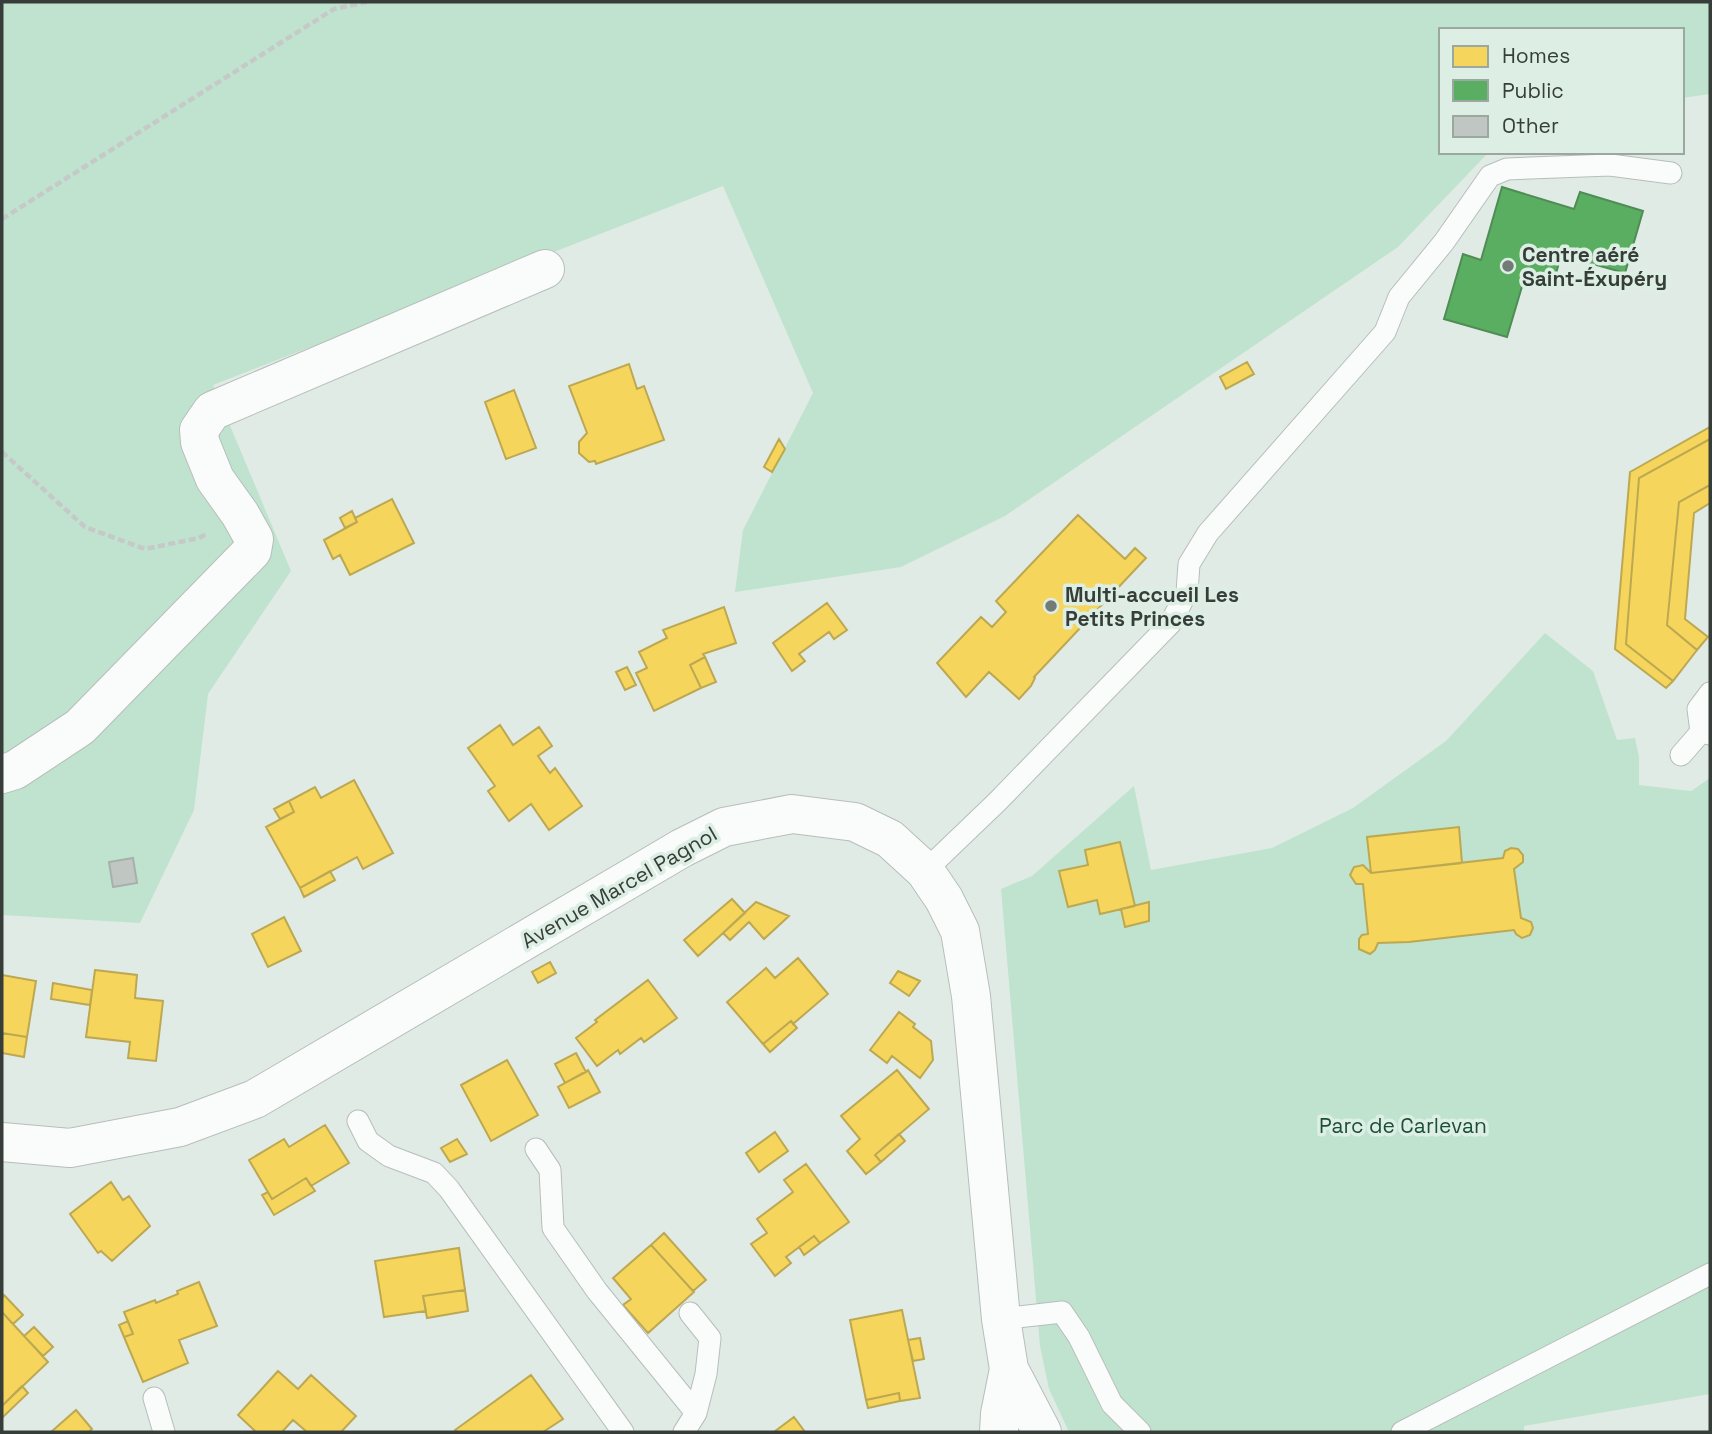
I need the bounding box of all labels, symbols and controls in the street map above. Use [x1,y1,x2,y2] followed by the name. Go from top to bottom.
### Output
[1439,28,1684,154] legend
[1502,42,1570,69] text: Homes
[1502,77,1564,104] text: Public
[1502,112,1559,139] text: Other
[1522,241,1667,292] place label: Centre aéré Saint-Éxupéry
[1500,258,1516,274] marker: Centre aéré Saint-Éxupéry
[1065,581,1239,632] place label: Multi-accueil Les Petits Princes
[1043,598,1059,614] marker: Multi-accueil Les Petits Princes
[516,820,722,954] street label: Avenue Marcel Pagnol
[1319,1112,1487,1139] park label: Parc de Carlevan

